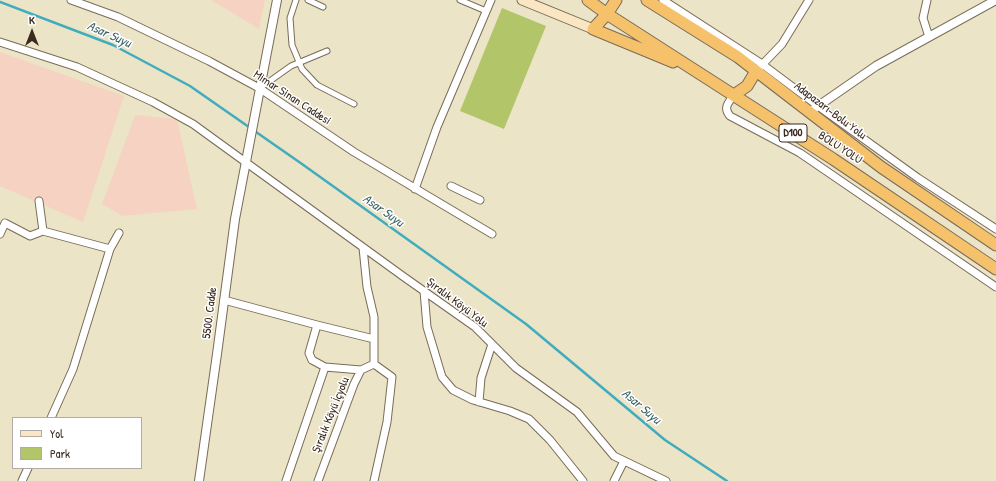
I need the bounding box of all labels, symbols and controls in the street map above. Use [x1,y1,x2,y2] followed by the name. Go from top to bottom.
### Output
[12,12,52,52] north arrow
[29,13,35,27] text: K
[85,18,133,52] water label: Asar Suyu
[251,68,333,128] street label: Mimar Sinan Caddesi
[791,79,869,143] street label: Adapazarı-Bolu Yolu
[779,124,807,142] road number: D100
[815,128,865,168] street label: BOLU YOLU
[360,191,406,231] water label: Asar Suyu
[424,275,490,331] street label: Şıralık Köyü Yolu
[200,286,220,340] street label: 5500. Cadde
[309,375,353,455] street label: Şıralık Köyü İçyolu
[618,386,664,428] water label: Asar Suyu
[12,417,142,469] legend
[50,425,63,442] text: Yol
[50,445,70,462] text: Park

